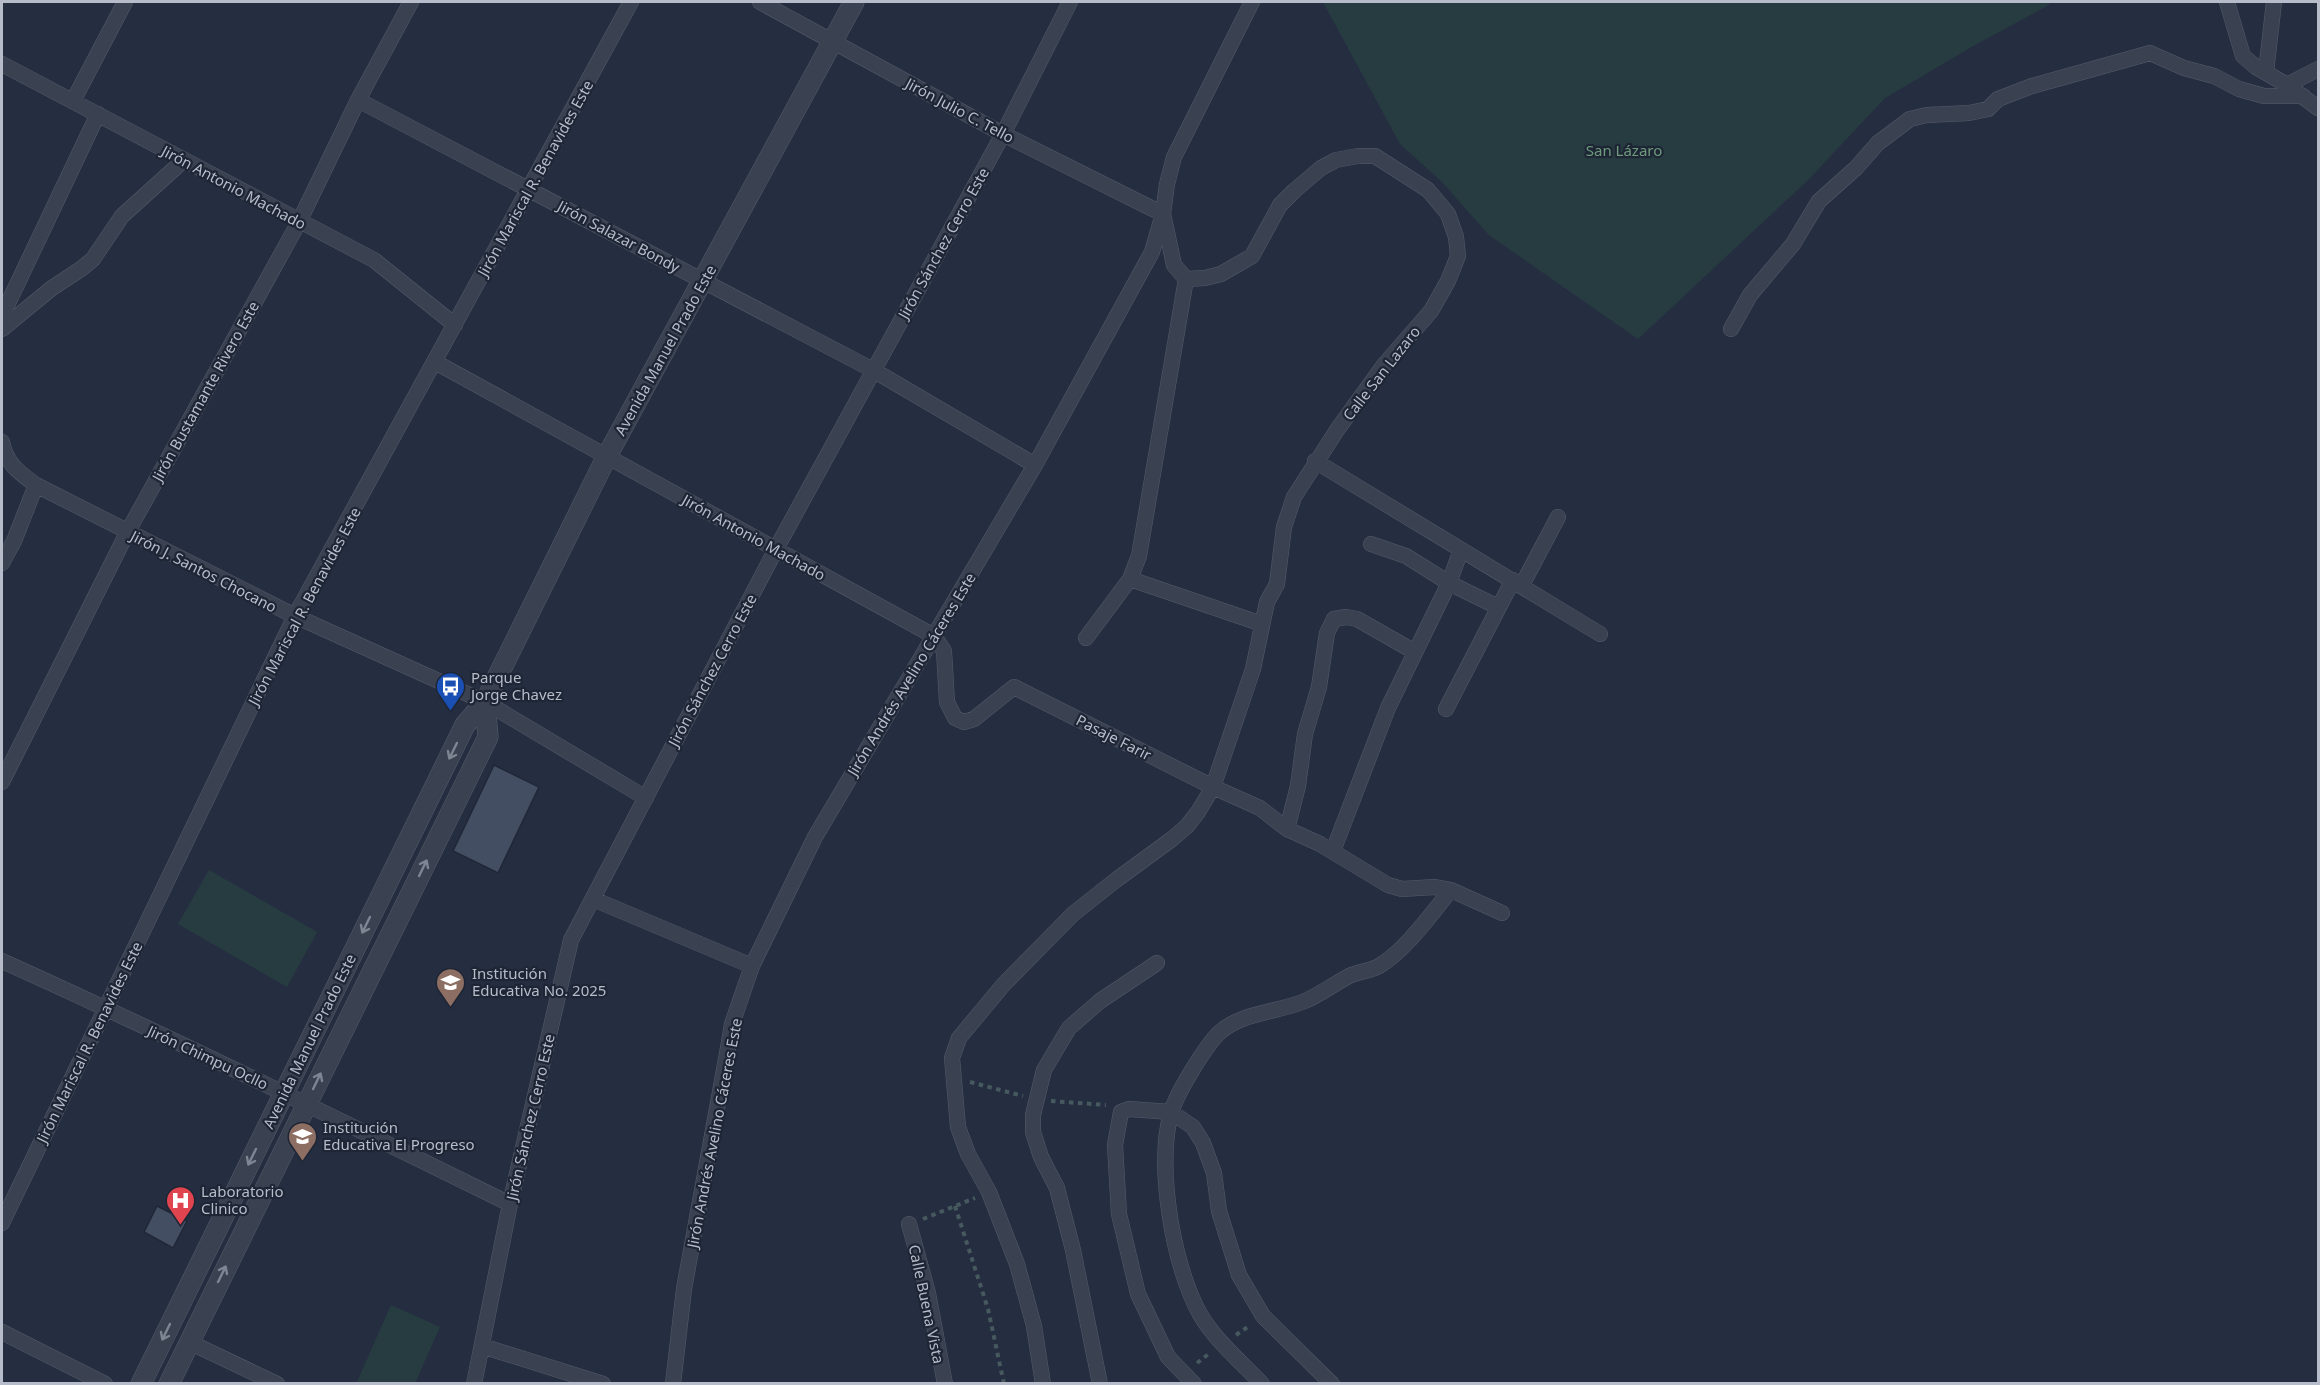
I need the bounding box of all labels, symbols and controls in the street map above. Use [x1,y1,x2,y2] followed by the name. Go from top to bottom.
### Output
[900,72,1018,147] street label: Jirón Julio C. Tello
[472,76,597,281] street label: Jirón Mariscal R. Benavides Este
[157,139,310,234] street label: Jirón Antonio Machado
[1586,140,1662,160] park label: San Lázaro
[892,164,993,324] street label: Jirón Sánchez Cerro Este
[553,194,684,277] street label: Jirón Salazar Bondy
[610,261,720,439] street label: Avenida Manuel Prado Este
[146,297,263,486] street label: Jirón Bustamante Rivero Este
[1338,322,1424,424] street label: Calle San Lazaro
[677,488,829,585] street label: Jirón Antonio Machado
[242,503,365,710] street label: Jirón Mariscal R. Benavides Este
[126,525,280,617] street label: Jirón J. Santos Chocano
[841,569,980,781] street label: Jirón Andrés Avelino Cáceres Este
[662,590,761,752] street label: Jirón Sánchez Cerro Este
[469,667,562,704] place label: Parque Jorge Chavez
[434,670,466,712] bus stop icon: Parque Jorge Chavez
[1073,710,1155,764] street label: Pasaje Farir
[446,741,458,759] one-way arrow
[417,860,429,878] one-way arrow
[360,916,372,934] one-way arrow
[31,938,147,1148] street label: Jirón Mariscal R. Benavides Este
[258,950,360,1132] street label: Avenida Manuel Prado Este
[472,963,606,1000] place label: Institución Educativa No. 2025
[435,966,467,1008] school or university icon: Institución Educativa No. 2025
[682,1016,746,1252] street label: Jirón Andrés Avelino Cáceres Este
[143,1019,272,1094] street label: Jirón Chimpu Ocllo
[501,1032,559,1204] street label: Jirón Sánchez Cerro Este
[312,1072,324,1090] one-way arrow
[323,1117,475,1154] place label: Institución Educativa El Progreso
[286,1120,318,1162] school or university icon: Institución Educativa El Progreso
[246,1147,258,1165] one-way arrow
[201,1181,284,1218] place label: Laboratorio Clinico
[164,1184,196,1226] hospital icon: Laboratorio Clinico
[905,1243,949,1365] street label: Calle Buena Vista
[217,1266,229,1284] one-way arrow
[160,1322,172,1340] one-way arrow

